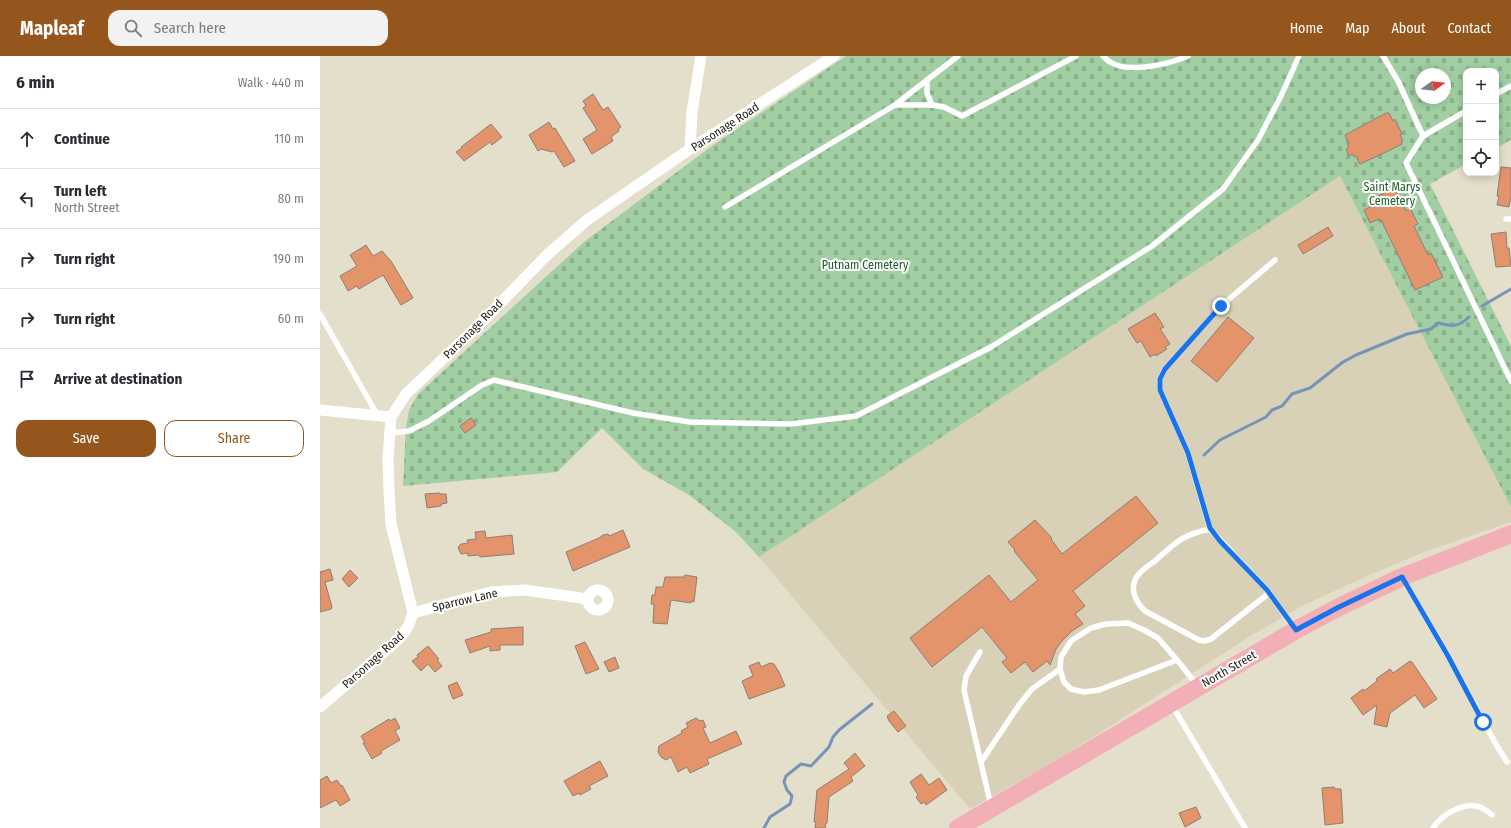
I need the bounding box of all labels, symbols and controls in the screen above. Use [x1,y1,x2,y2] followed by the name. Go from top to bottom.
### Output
[108,10,388,46] search box
[20,17,84,40] text: Mapleaf
[122,17,144,39] icon: search
[154,19,226,37] text: Search here
[1290,20,1323,37] text: Home
[1345,20,1369,37] text: Map
[1391,20,1426,37] text: About
[1448,20,1491,37] text: Contact
[1415,68,1451,104] north arrow
[1463,68,1499,176] map controls
[1463,68,1499,104] button: +
[16,72,55,93] text: 6 min
[238,75,304,90] text: Walk · 440 m
[688,100,762,154] street label: Parsonage Road
[1463,104,1499,140] button: −
[16,128,38,150] icon: ahead
[54,130,110,148] text: Continue
[274,131,304,146] text: 110 m
[1463,140,1499,176] button: locate
[1364,180,1420,208] park label: Saint Marys Cemetery
[54,182,107,200] text: Turn left
[16,188,38,210] icon: left
[278,191,304,206] text: 80 m
[54,200,119,215] text: North Street
[16,248,38,270] icon: right
[54,250,115,268] text: Turn right
[273,251,304,266] text: 190 m
[822,258,909,272] park label: Putnam Cemetery
[440,296,506,362] street label: Parsonage Road
[1212,297,1230,315] route end
[16,308,38,330] icon: right
[54,310,115,328] text: Turn right
[278,311,304,326] text: 60 m
[16,368,38,390] icon: arrive
[54,370,182,388] text: Arrive at destination
[16,420,156,457] button: Save
[164,420,304,457] button: Share
[431,586,499,614] street label: Sparrow Lane
[339,629,407,691] street label: Parsonage Road
[1199,648,1259,690] street label: North Street
[1474,713,1492,731] route start

